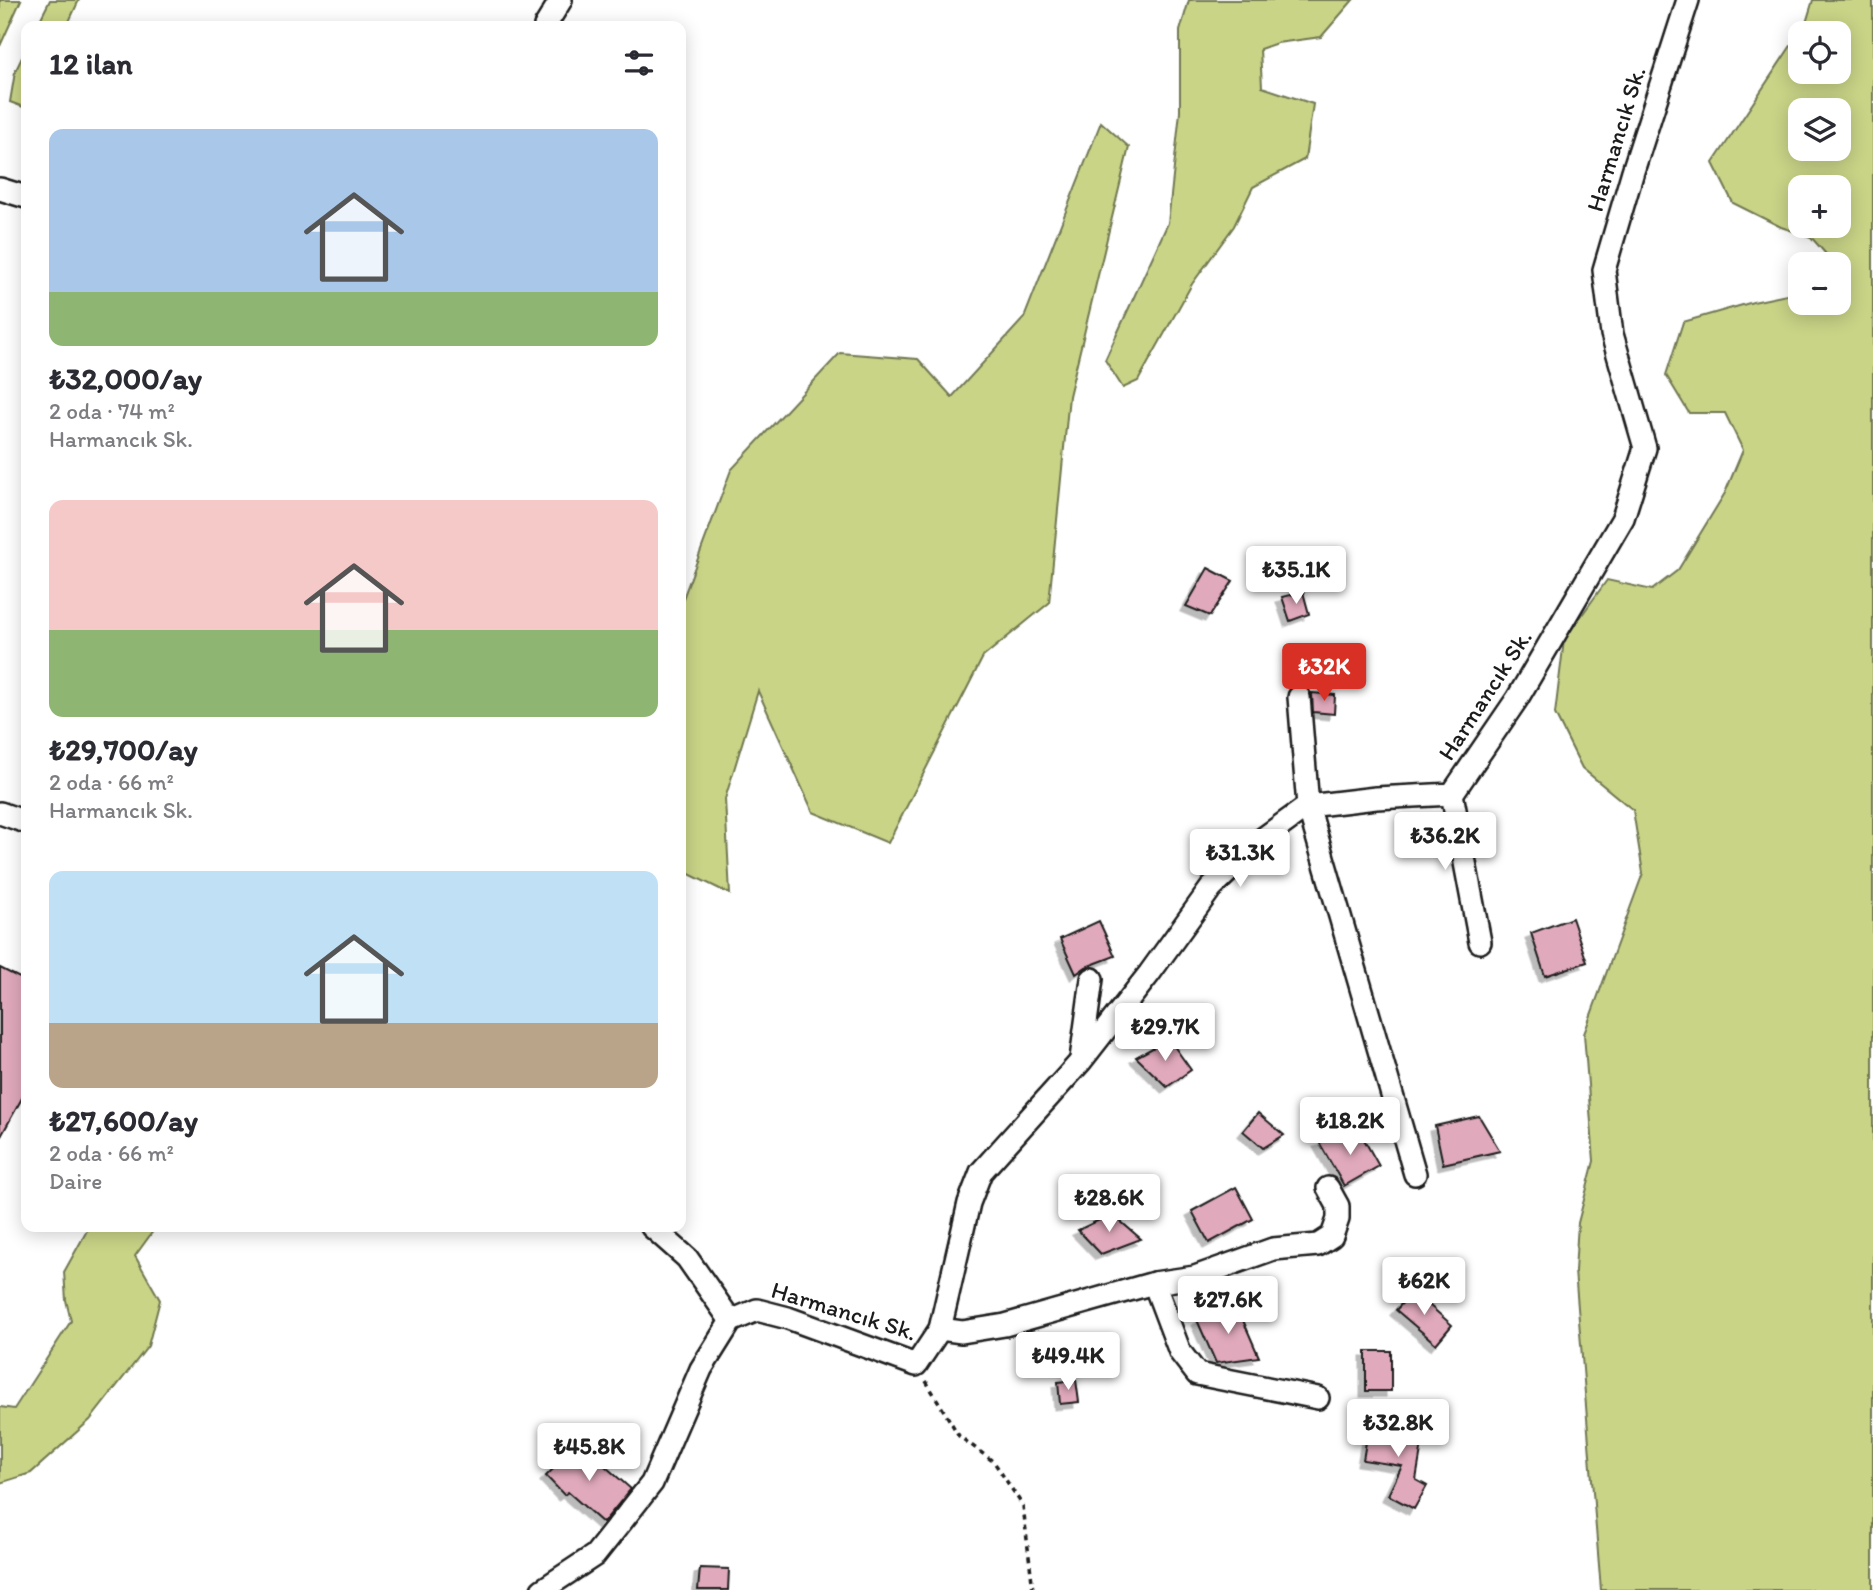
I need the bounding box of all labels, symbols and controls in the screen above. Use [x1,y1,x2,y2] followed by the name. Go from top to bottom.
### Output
[1788,21,1851,315] map controls
[1788,21,1851,84] button: locate
[620,44,658,82] icon: filters
[49,45,132,82] text: 12 ilan
[1580,63,1651,215] street label: Harmancık Sk.
[1788,98,1851,161] button: layers
[291,174,417,300] icon: home
[1788,175,1851,238] button: +
[1788,252,1851,315] button: −
[49,360,202,397] text: ₺32,000/ay
[49,397,175,425] text: 2 oda · 74 m²
[49,425,193,453] text: Harmancık Sk.
[291,545,417,671] icon: home
[1239,546,1353,606] pin: ₺35.1K
[1262,555,1330,583] text: ₺35.1K
[1432,624,1538,766] street label: Harmancık Sk.
[1283,644,1365,703] pin: ₺32K
[1298,652,1350,680] text: ₺32K
[49,731,198,768] text: ₺29,700/ay
[49,768,174,796] text: 2 oda · 66 m²
[49,796,193,824] text: Harmancık Sk.
[1388,812,1502,872] pin: ₺36.2K
[1410,821,1480,849] text: ₺36.2K
[1183,830,1297,889] pin: ₺31.3K
[1206,838,1274,866] text: ₺31.3K
[291,916,417,1042] icon: home
[1108,1004,1222,1063] pin: ₺29.7K
[1131,1012,1199,1040] text: ₺29.7K
[1293,1098,1407,1157] pin: ₺18.2K
[49,1102,198,1139] text: ₺27,600/ay
[1316,1106,1384,1134] text: ₺18.2K
[49,1139,174,1167] text: 2 oda · 66 m²
[49,1167,102,1195] text: Daire
[1052,1174,1166,1234] pin: ₺28.6K
[1074,1183,1144,1211] text: ₺28.6K
[1383,1258,1465,1317] pin: ₺62K
[1398,1266,1450,1294] text: ₺62K
[768,1275,920,1346] street label: Harmancık Sk.
[1171,1276,1285,1336] pin: ₺27.6K
[1194,1285,1262,1313] text: ₺27.6K
[1011,1332,1125,1392] pin: ₺49.4K
[1032,1341,1104,1369] text: ₺49.4K
[1341,1400,1455,1459] pin: ₺32.8K
[1363,1408,1433,1436] text: ₺32.8K
[532,1424,646,1483] pin: ₺45.8K
[553,1432,625,1460] text: ₺45.8K

